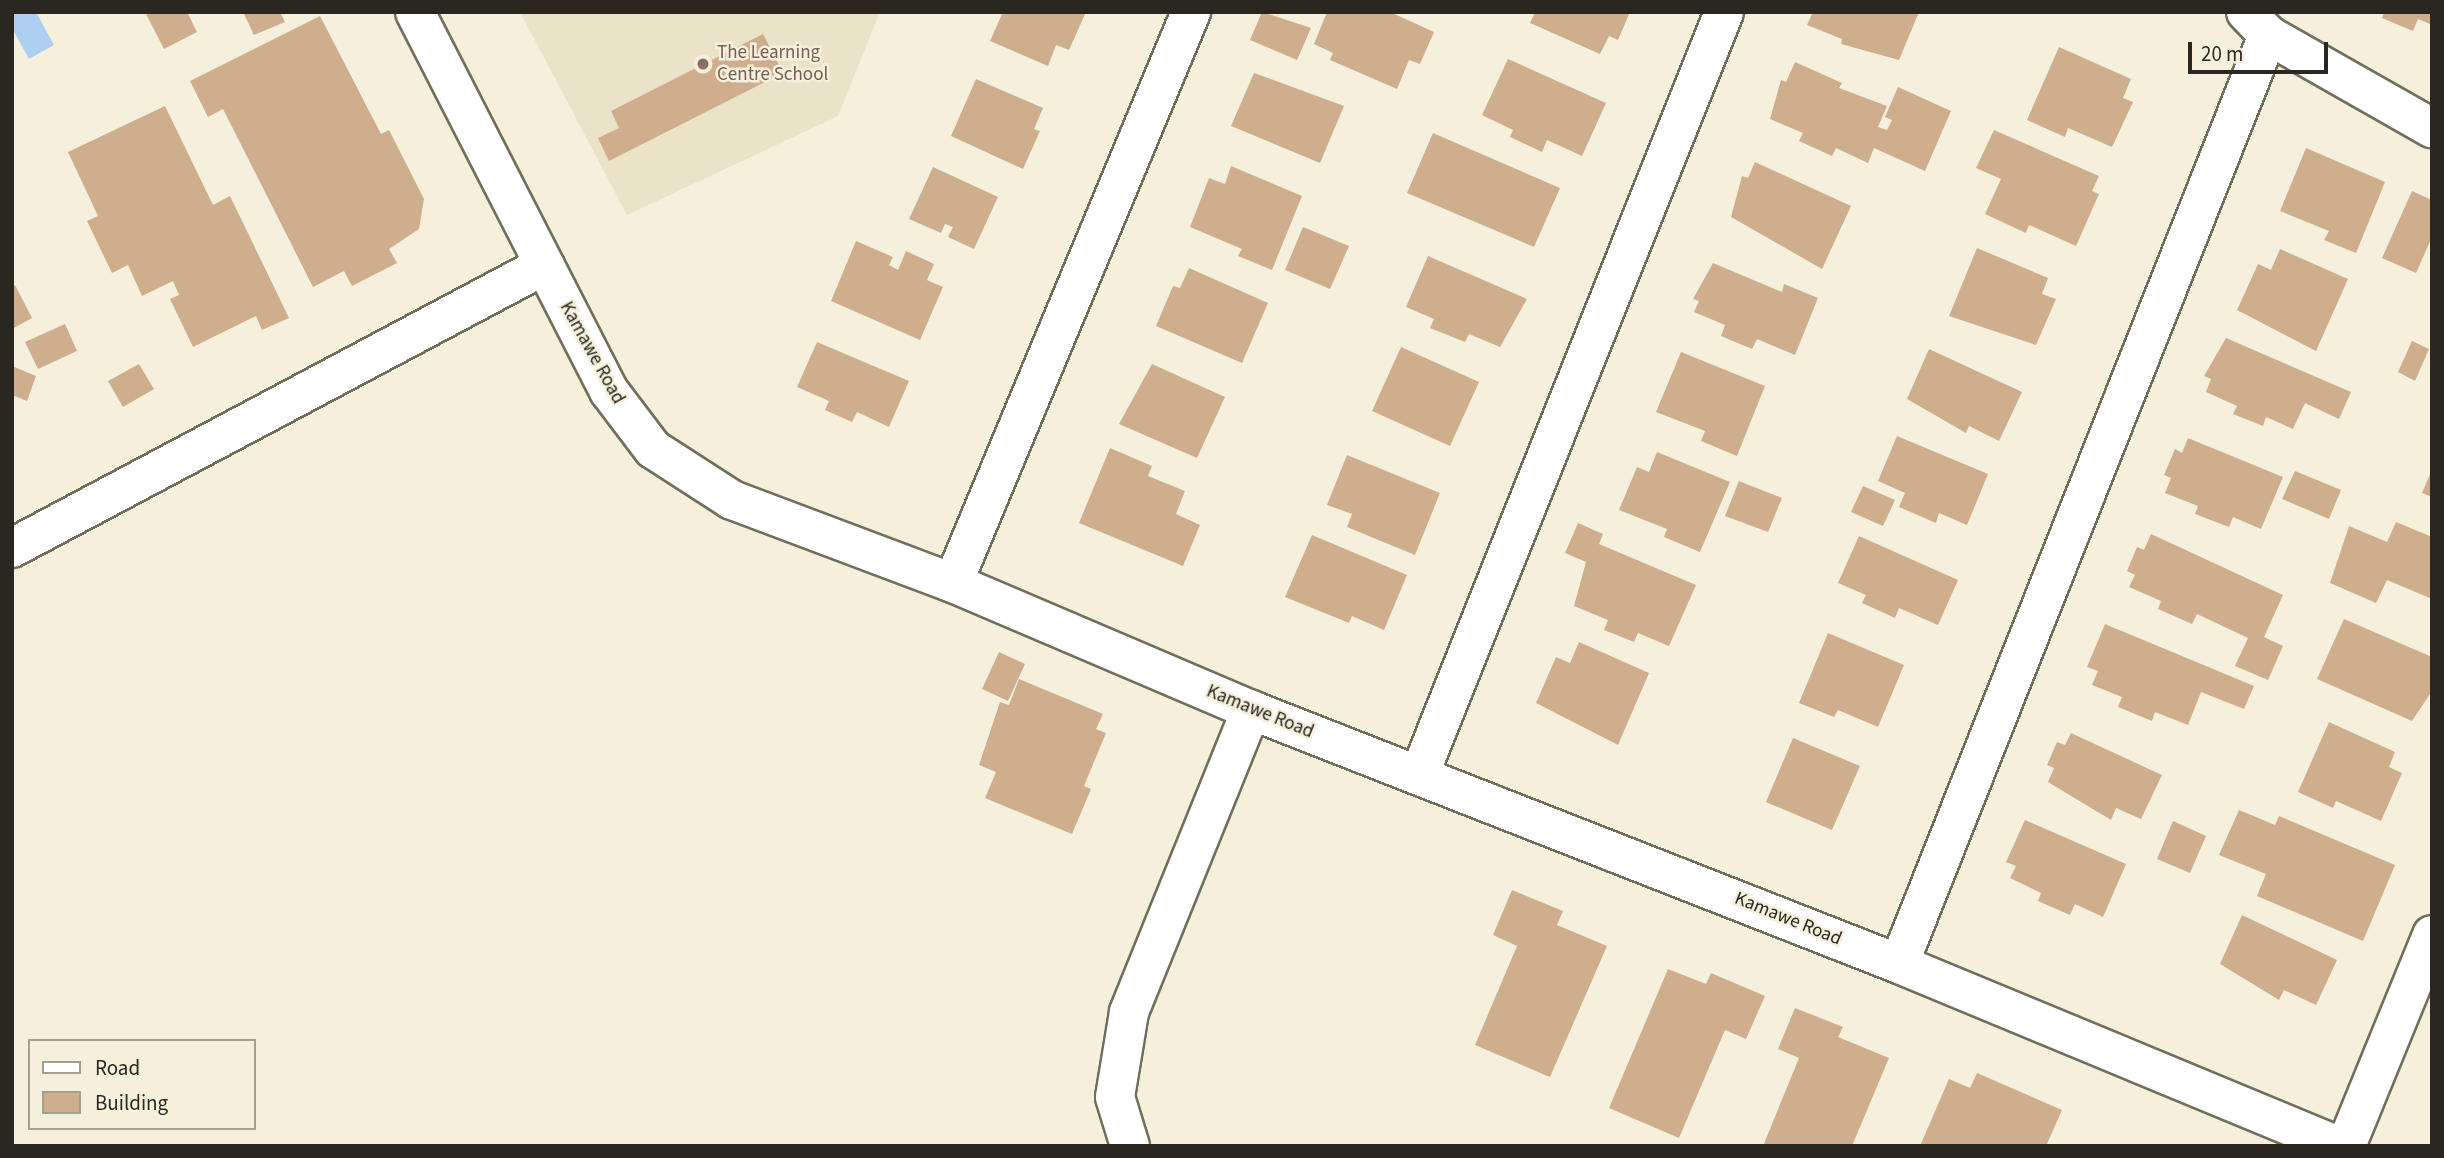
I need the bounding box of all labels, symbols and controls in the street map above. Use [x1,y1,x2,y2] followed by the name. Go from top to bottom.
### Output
[2192,28,2332,72] scale bar
[2201,39,2243,69] text: 20 m
[717,42,828,86] place label: The Learning Centre School
[695,56,711,72] marker: The Learning Centre School
[555,298,629,408] street label: Kamawe Road
[1203,680,1317,744] street label: Kamawe Road
[1731,887,1845,951] street label: Kamawe Road
[28,1039,256,1130] legend
[95,1053,140,1083] text: Road
[95,1088,168,1118] text: Building

